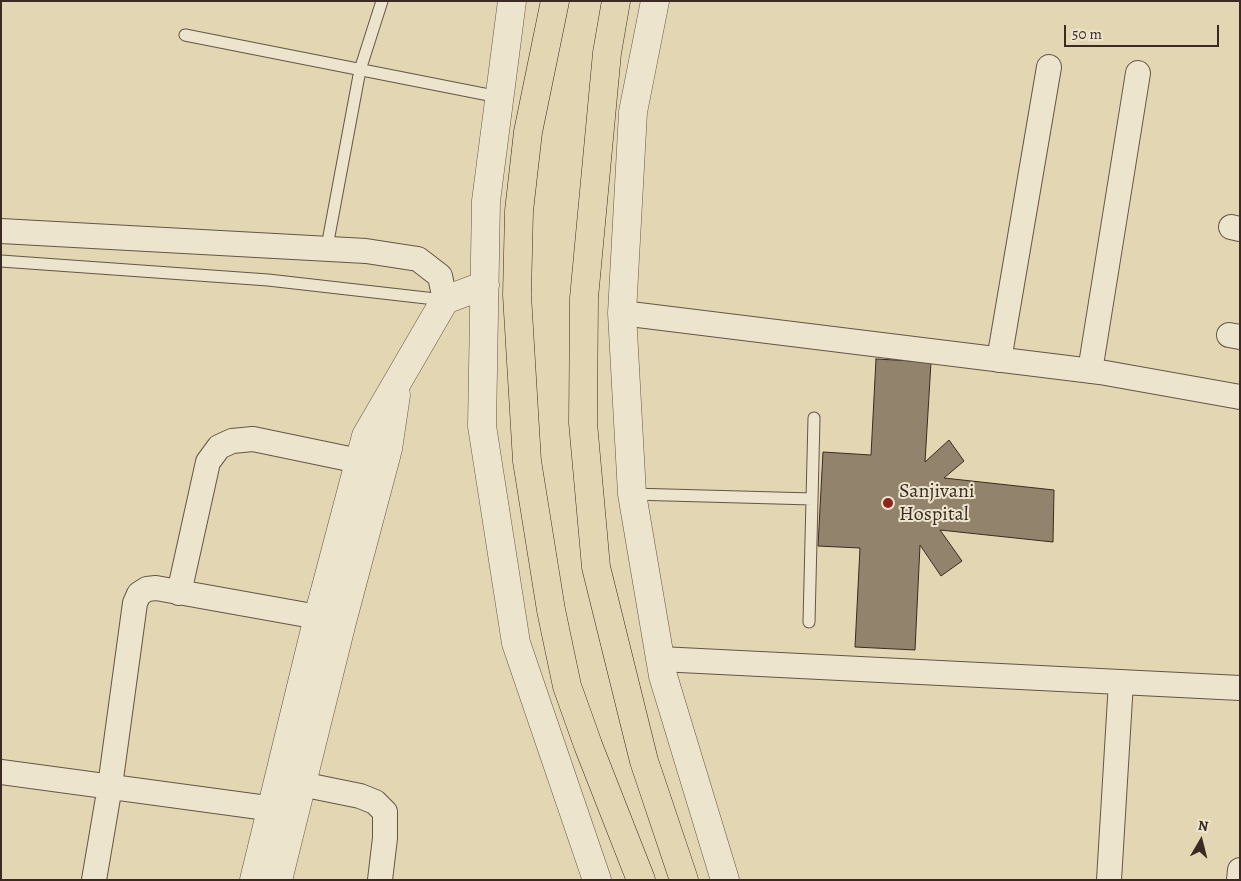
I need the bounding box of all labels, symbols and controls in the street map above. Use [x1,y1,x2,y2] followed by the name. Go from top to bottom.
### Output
[1066,15,1221,47] scale bar
[1072,24,1102,44] text: 50 m
[899,480,975,527] place label: Sanjivani Hospital
[881,496,895,510] marker: Sanjivani Hospital
[1176,816,1226,866] north arrow
[1197,816,1210,836] text: N

